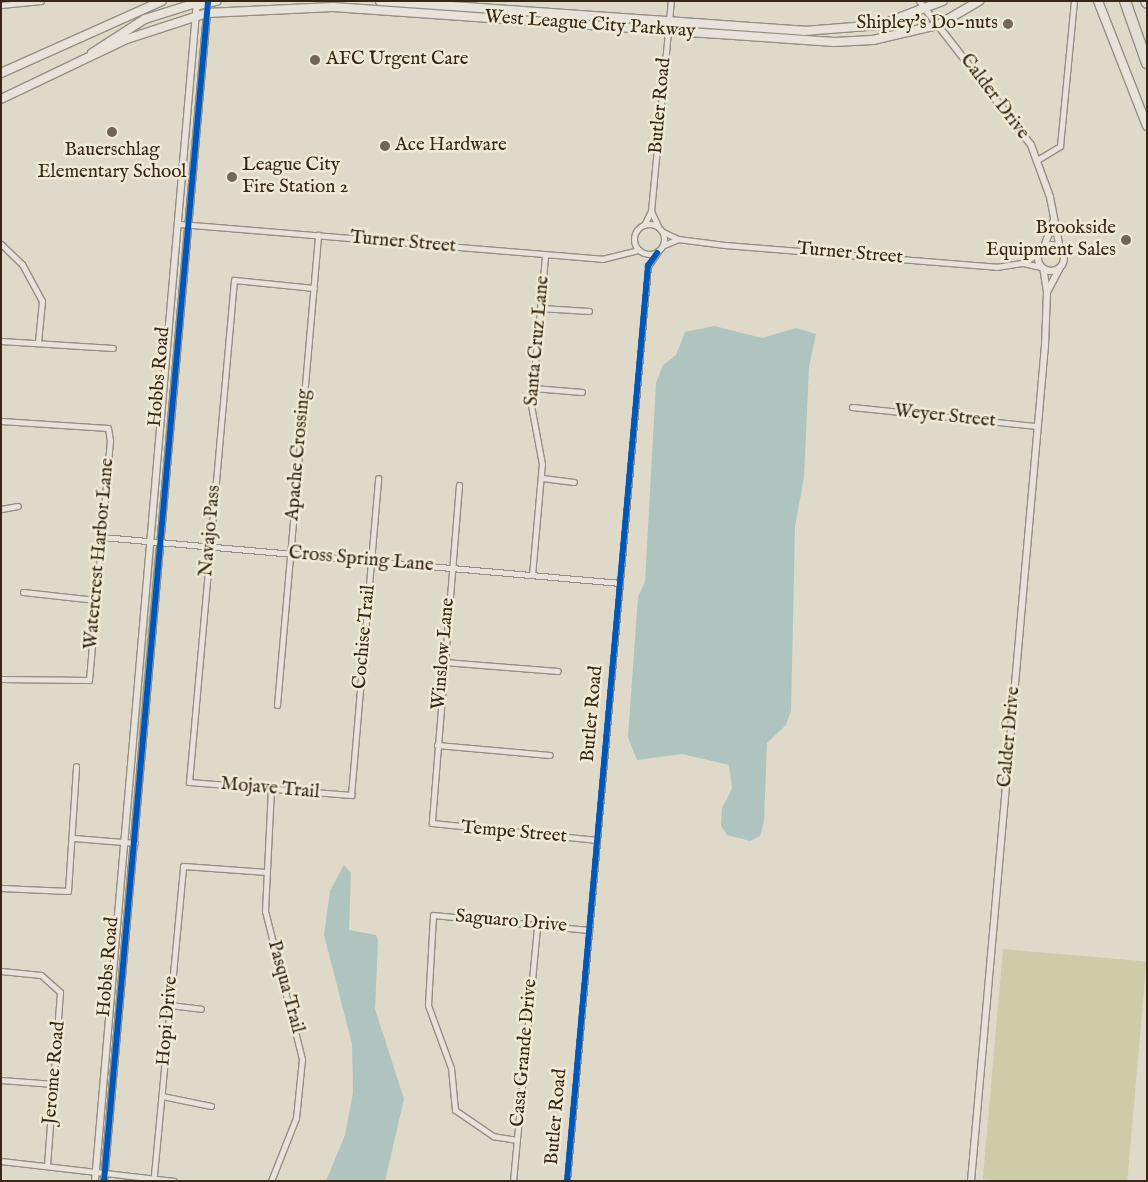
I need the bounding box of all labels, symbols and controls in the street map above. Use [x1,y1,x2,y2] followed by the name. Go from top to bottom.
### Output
[484,6,696,44] street label: West League City Parkway
[856,13,998,35] place label: Shipley's Do-nuts
[1002,18,1014,30] marker: Shipley's Do-nuts
[326,49,468,71] place label: AFC Urgent Care
[954,50,1034,144] street label: Calder Drive
[308,53,322,67] marker: AFC Urgent Care
[645,57,677,155] street label: Butler Road
[106,126,118,138] marker: Bauerschlag Elementary School
[395,135,507,157] place label: Ace Hardware
[37,140,187,184] place label: Bauerschlag Elementary School
[379,140,391,152] marker: Ace Hardware
[242,155,348,199] place label: League City Fire Station 2
[226,171,238,183] marker: League City Fire Station 2
[986,218,1116,262] place label: Brookside Equipment Sales
[349,227,457,259] street label: Turner Street
[1120,234,1132,246] marker: Brookside Equipment Sales
[796,238,904,270] street label: Turner Street
[521,275,555,407] street label: Santa Cruz Lane
[144,326,176,428] street label: Hobbs Road
[282,388,316,522] street label: Apache Crossing
[893,400,997,434] street label: Weyer Street
[80,457,120,651] street label: Watercrest Harbor Lane
[196,484,226,578] street label: Navajo Pass
[288,542,434,578] street label: Cross Spring Lane
[349,584,381,690] street label: Cochise Trail
[428,597,460,711] street label: Winslow Lane
[577,665,609,763] street label: Butler Road
[994,686,1026,788] street label: Calder Drive
[219,773,321,805] street label: Mojave Trail
[460,817,568,849] street label: Tempe Street
[454,906,568,938] street label: Saguaro Drive
[93,916,125,1018] street label: Hobbs Road
[262,938,308,1036] street label: Pasqua Trail
[153,975,183,1067] street label: Hopi Drive
[507,978,543,1128] street label: Casa Grande Drive
[39,1020,71,1126] street label: Jerome Road
[541,1068,573,1166] street label: Butler Road

